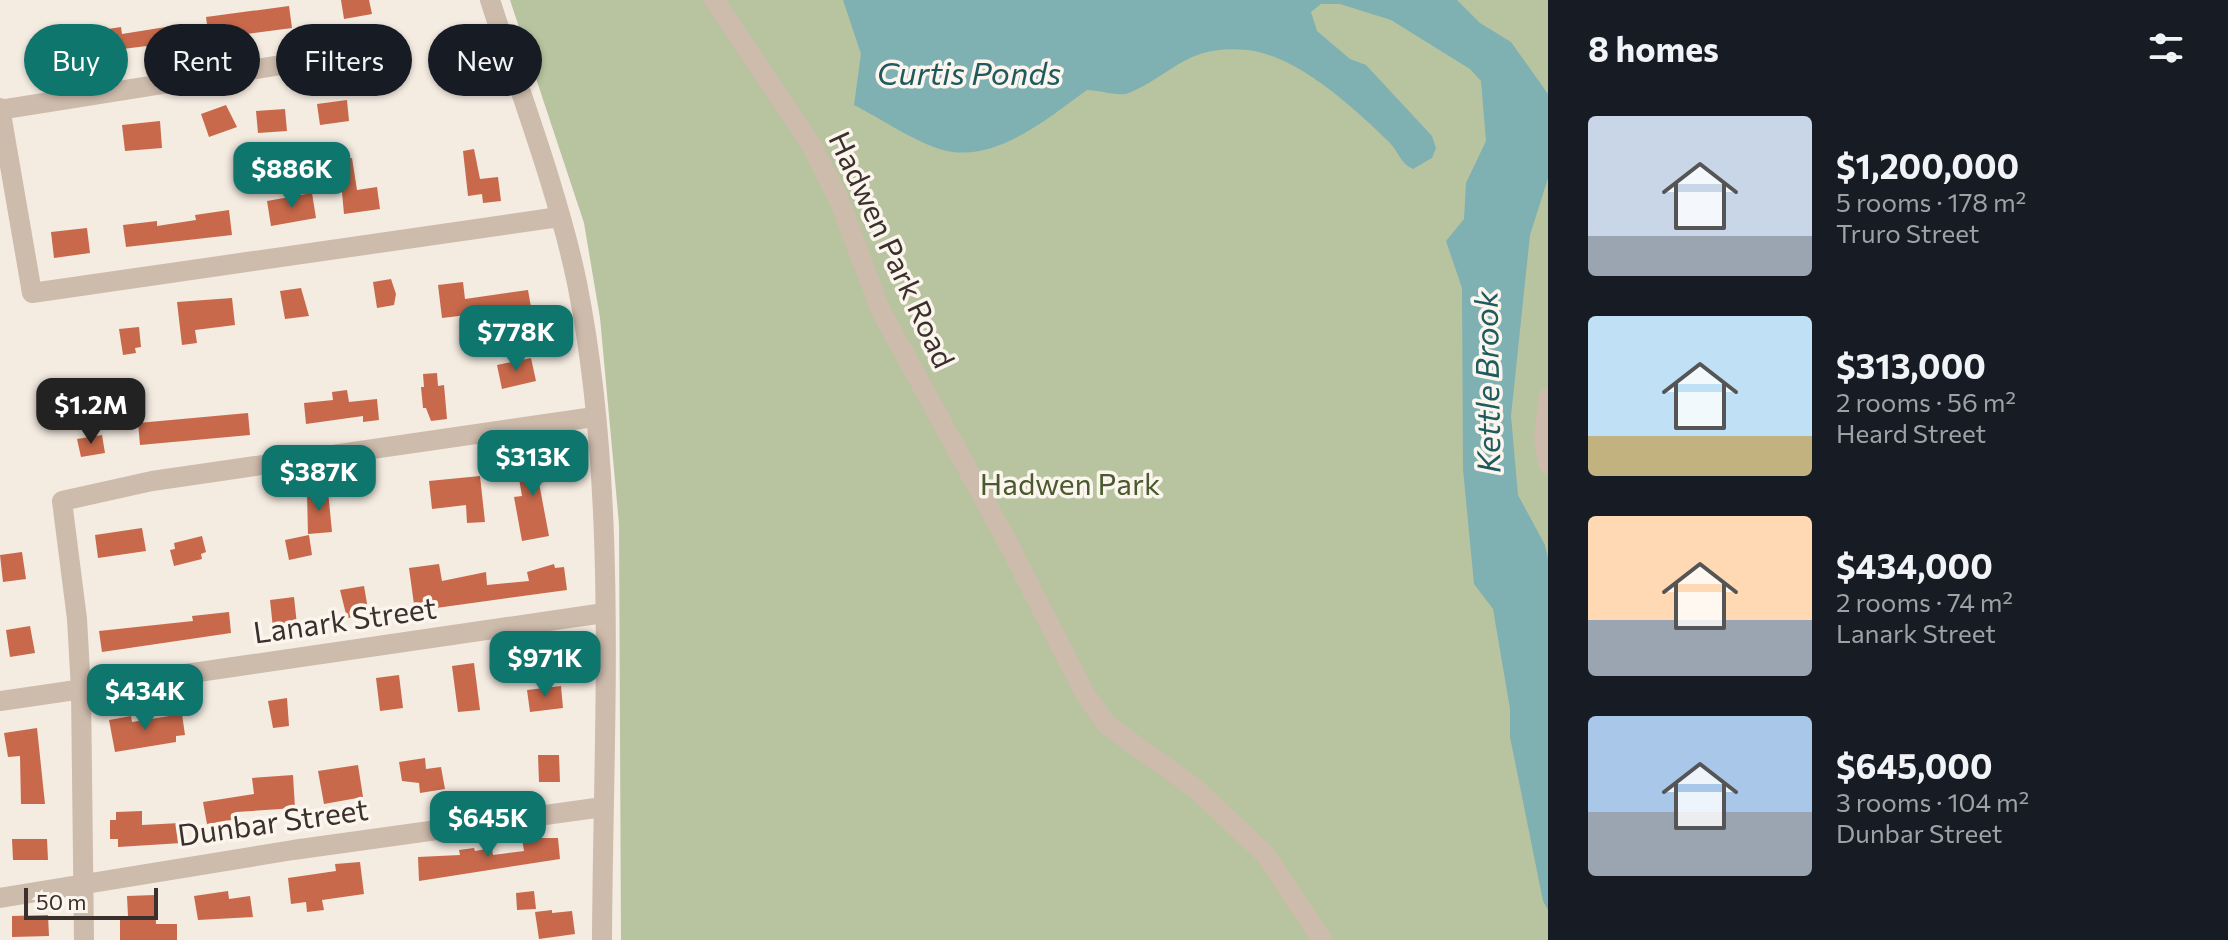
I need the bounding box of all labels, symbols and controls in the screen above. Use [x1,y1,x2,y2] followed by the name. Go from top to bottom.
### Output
[24,24,128,96] chip: Buy
[144,24,260,96] chip: Rent
[276,24,412,96] chip: Filters
[428,24,542,96] chip: New
[2144,26,2188,70] icon: filters
[1588,27,1719,69] text: 8 homes
[877,52,1061,92] water label: Curtis Ponds
[822,125,964,373] street label: Hadwen Park Road
[236,142,348,210] pin: $886K
[1836,144,2019,186] text: $1,200,000
[1652,148,1748,244] icon: home
[251,152,333,183] text: $886K
[1836,186,2026,217] text: 5 rooms · 178 m²
[1836,217,1979,248] text: Truro Street
[1464,290,1508,474] water label: Kettle Brook
[460,305,572,373] pin: $778K
[477,315,555,346] text: $778K
[1836,344,1986,386] text: $313,000
[1652,348,1748,444] icon: home
[35,378,147,446] pin: $1.2M
[1836,386,2016,417] text: 2 rooms · 56 m²
[54,388,128,419] text: $1.2M
[1836,417,1986,448] text: Heard Street
[477,430,589,498] pin: $313K
[495,440,571,471] text: $313K
[263,445,375,513] pin: $387K
[280,455,358,486] text: $387K
[980,464,1160,501] park label: Hadwen Park
[1836,544,1993,586] text: $434,000
[1652,548,1748,644] icon: home
[1836,586,2013,617] text: 2 rooms · 74 m²
[251,587,439,650] street label: Lanark Street
[1836,617,1996,648] text: Lanark Street
[489,631,601,699] pin: $971K
[508,641,582,672] text: $971K
[89,664,201,732] pin: $434K
[105,674,185,705] text: $434K
[1836,744,1993,786] text: $645,000
[1652,748,1748,844] icon: home
[1836,786,2029,817] text: 3 rooms · 104 m²
[175,789,370,852] street label: Dunbar Street
[432,791,544,859] pin: $645K
[448,801,528,832] text: $645K
[1836,817,2002,848] text: Dunbar Street
[24,884,158,920] scale bar
[36,888,86,915] text: 50 m

